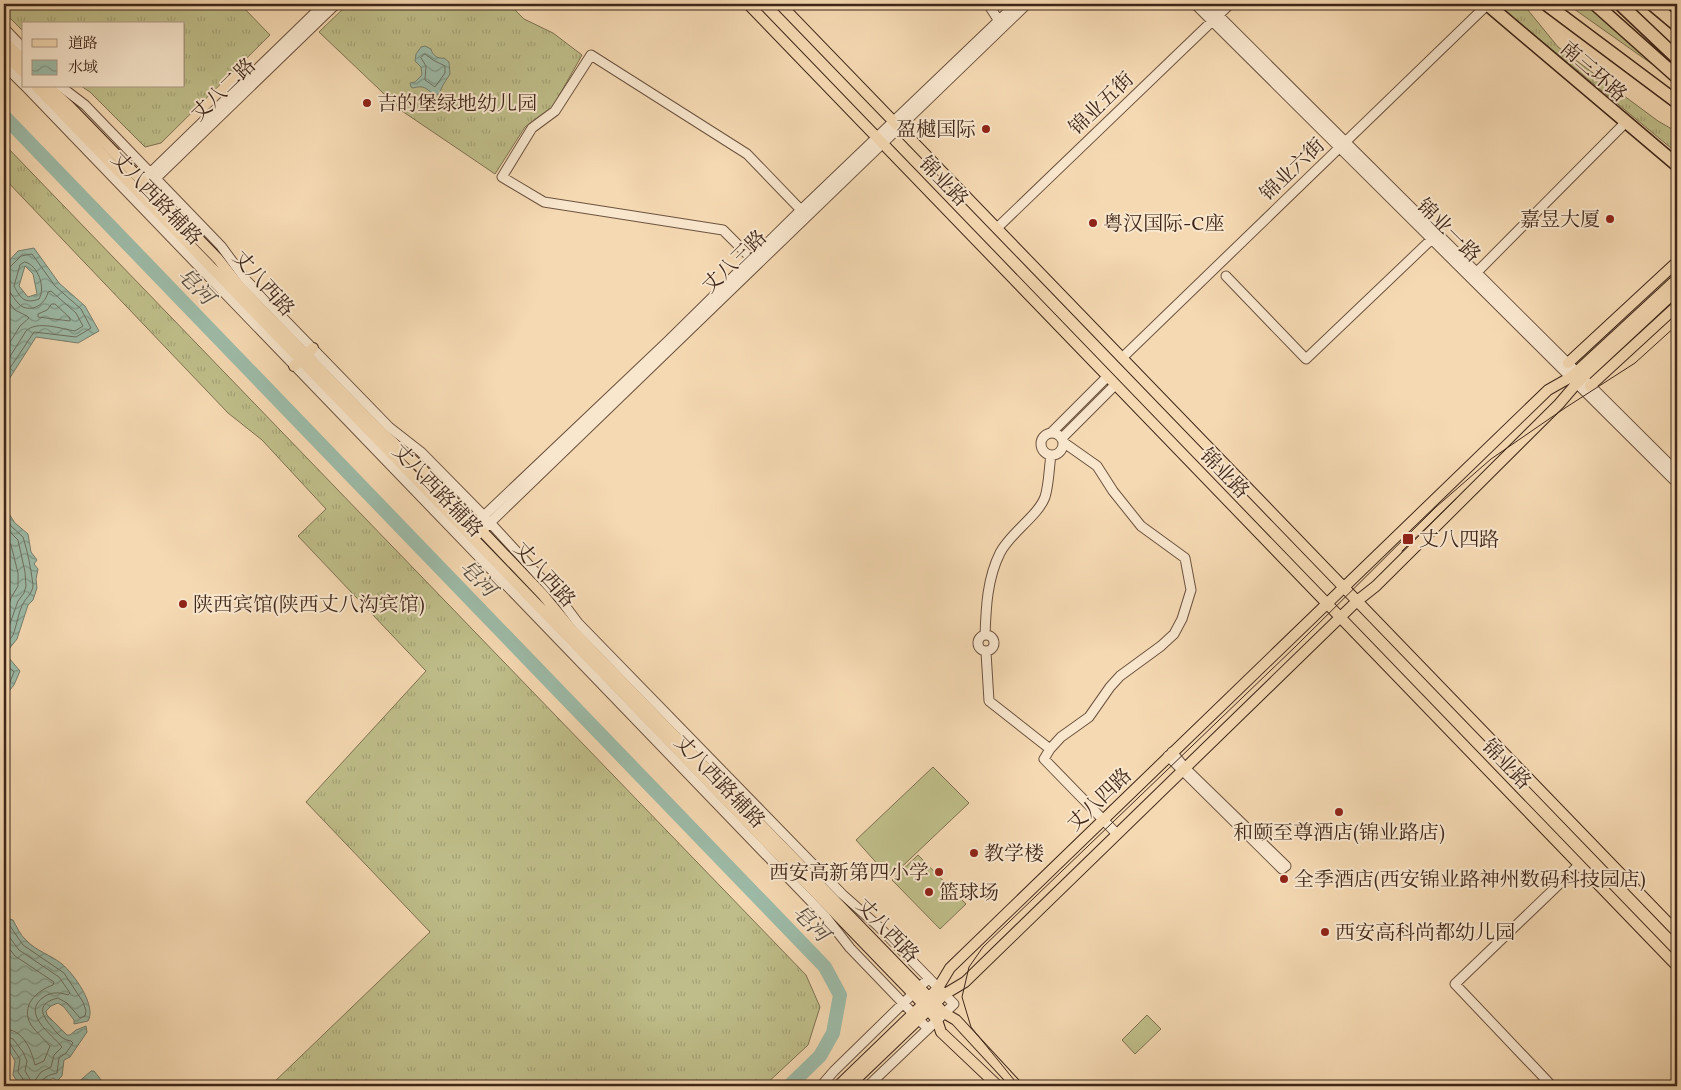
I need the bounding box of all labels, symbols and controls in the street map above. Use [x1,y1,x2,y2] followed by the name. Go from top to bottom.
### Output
[22,22,185,88] legend
[68,34,98,55] text: 道路
[1553,36,1632,109] street label: 南三环路
[186,53,263,128] street label: 丈八二路
[68,58,98,79] text: 水域
[1064,67,1141,142] street label: 锦业五街
[377,91,537,119] place label: 吉的堡绿地幼儿园
[361,97,373,109] marker: 吉的堡绿地幼儿园
[896,117,976,145] place label: 盈樾国际
[980,123,992,135] marker: 盈樾国际
[1255,133,1332,208] street label: 锦业六街
[104,147,207,252] street label: 丈八西路辅路
[912,151,973,214] street label: 锦业路
[1409,193,1486,270] street label: 锦业一路
[1520,207,1600,235] place label: 嘉昱大厦
[1103,211,1224,239] place label: 粤汉国际-C座
[1604,213,1616,225] marker: 嘉昱大厦
[1087,217,1099,229] marker: 粤汉国际-C座
[697,225,774,300] street label: 丈八三路
[225,245,300,323] street label: 丈八西路
[170,262,223,315] water label: 皂河
[385,439,488,544] street label: 丈八西路辅路
[1193,443,1254,506] street label: 锦业路
[1419,527,1499,555] place label: 丈八四路
[1401,532,1415,546] marker: 丈八四路
[506,536,581,614] street label: 丈八西路
[452,554,505,607] water label: 皂河
[193,592,425,620] place label: 陕西宾馆(陕西丈八沟宾馆)
[177,598,189,610] marker: 陕西宾馆(陕西丈八沟宾馆)
[667,730,770,835] street label: 丈八西路辅路
[1475,734,1536,797] street label: 锦业路
[1062,763,1139,838] street label: 丈八四路
[1333,806,1345,818] marker: 和颐至尊酒店(锦业路店)
[1233,820,1445,848] place label: 和颐至尊酒店(锦业路店)
[984,841,1044,869] place label: 教学楼
[968,847,980,859] marker: 教学楼
[769,860,929,888] place label: 西安高新第四小学
[933,866,945,878] marker: 西安高新第四小学
[1294,867,1646,895] place label: 全季酒店(西安锦业路神州数码科技园店)
[1278,873,1290,885] marker: 全季酒店(西安锦业路神州数码科技园店)
[939,880,999,908] place label: 篮球场
[923,886,935,898] marker: 篮球场
[849,893,924,970] street label: 丈八西路
[785,899,838,952] water label: 皂河
[1335,920,1515,948] place label: 西安高科尚都幼儿园
[1319,926,1331,938] marker: 西安高科尚都幼儿园

